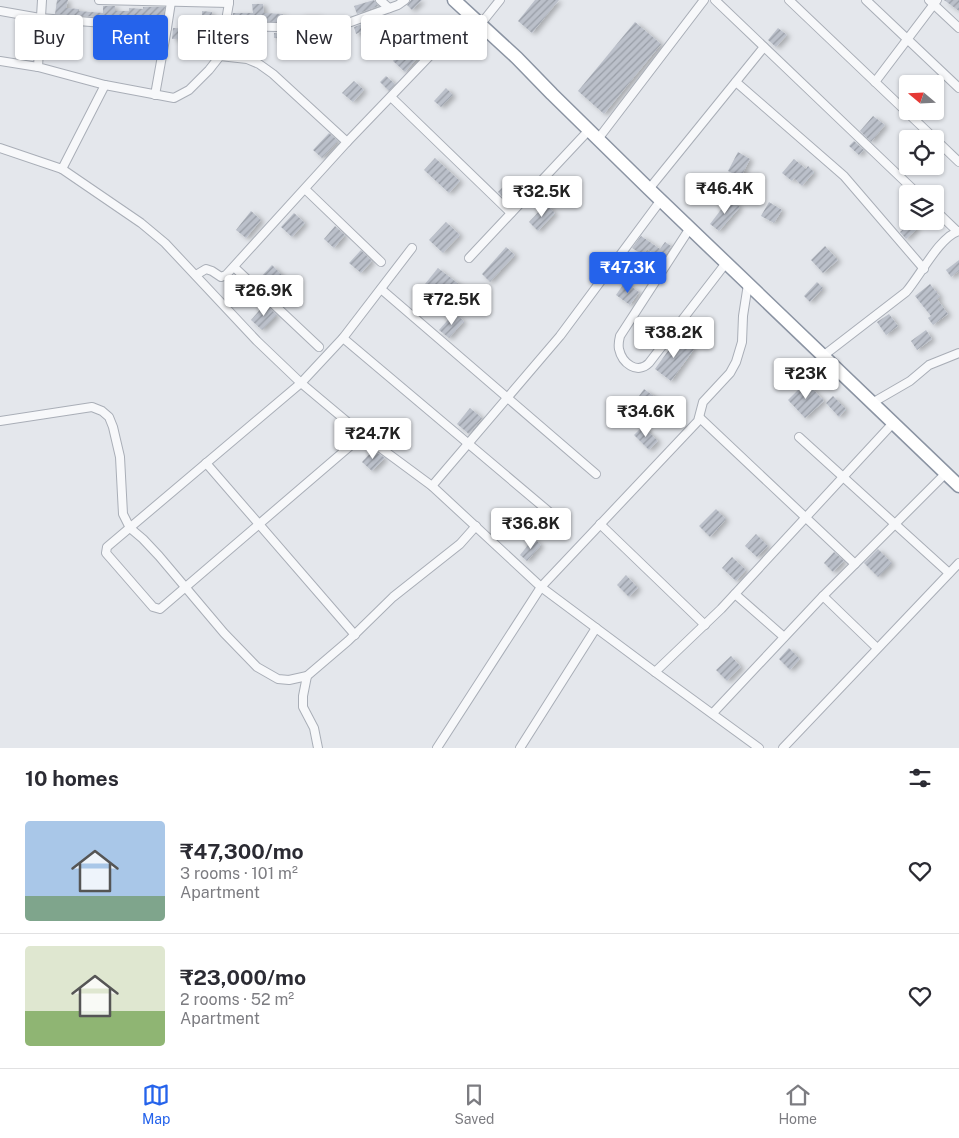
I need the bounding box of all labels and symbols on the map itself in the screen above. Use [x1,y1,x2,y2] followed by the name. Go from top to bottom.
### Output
[899,75,944,120] north arrow
[684,172,766,215] pin: ₹46.4K
[501,176,583,218] pin: ₹32.5K
[587,252,669,294] pin: ₹47.3K
[223,274,305,317] pin: ₹26.9K
[411,284,493,326] pin: ₹72.5K
[633,316,715,359] pin: ₹38.2K
[776,358,836,400] pin: ₹23K
[605,396,687,438] pin: ₹34.6K
[332,418,414,460] pin: ₹24.7K
[490,508,572,550] pin: ₹36.8K

